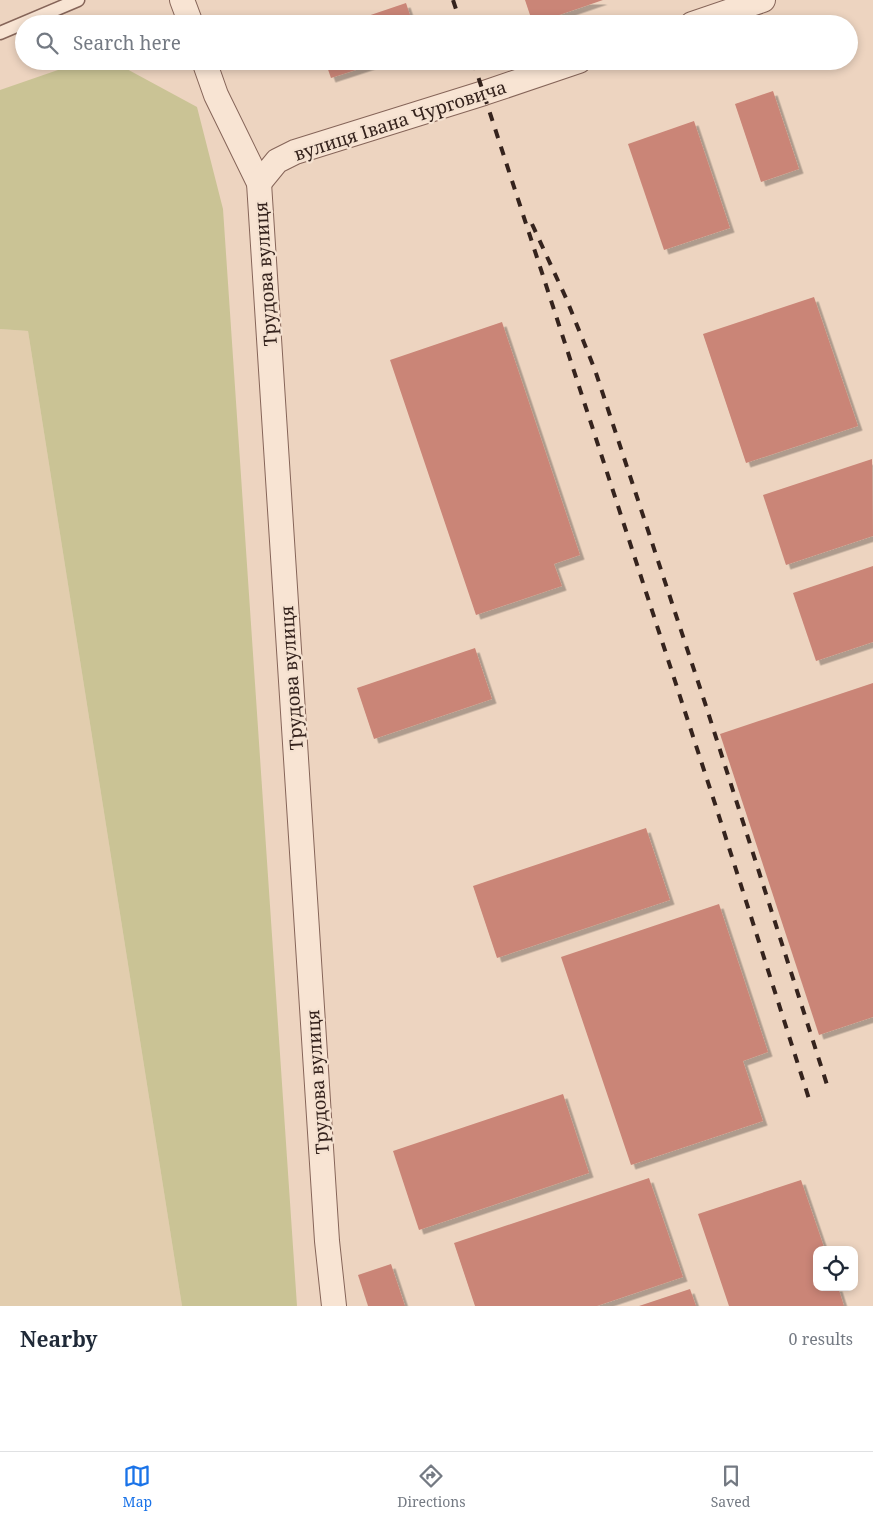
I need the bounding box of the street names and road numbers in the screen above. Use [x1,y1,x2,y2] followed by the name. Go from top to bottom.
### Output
[291,74,509,166] street label: вулиця Івана Чурговича
[248,201,282,347] street label: Трудова вулиця
[274,605,308,751] street label: Трудова вулиця
[300,1009,334,1155] street label: Трудова вулиця

